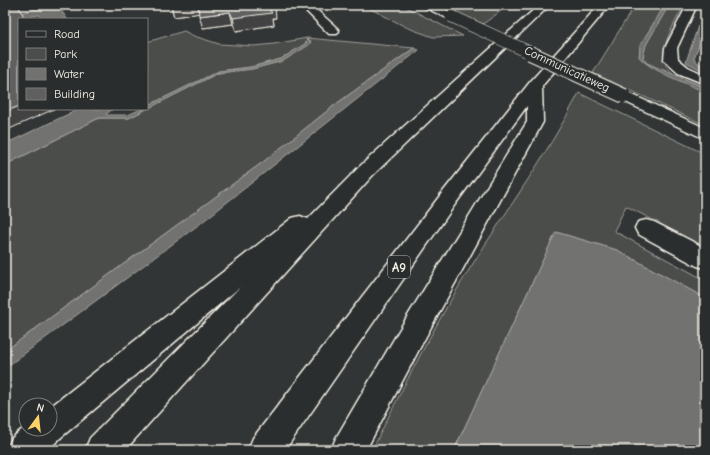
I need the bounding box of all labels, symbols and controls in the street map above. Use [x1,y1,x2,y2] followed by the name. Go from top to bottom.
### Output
[18,18,148,110] legend
[54,27,80,41] text: Road
[522,43,612,95] street label: Communicatieweg
[54,47,77,61] text: Park
[54,67,84,81] text: Water
[54,87,95,101] text: Building
[388,256,410,278] road number: A9
[18,397,58,437] north arrow
[35,401,46,415] text: N

